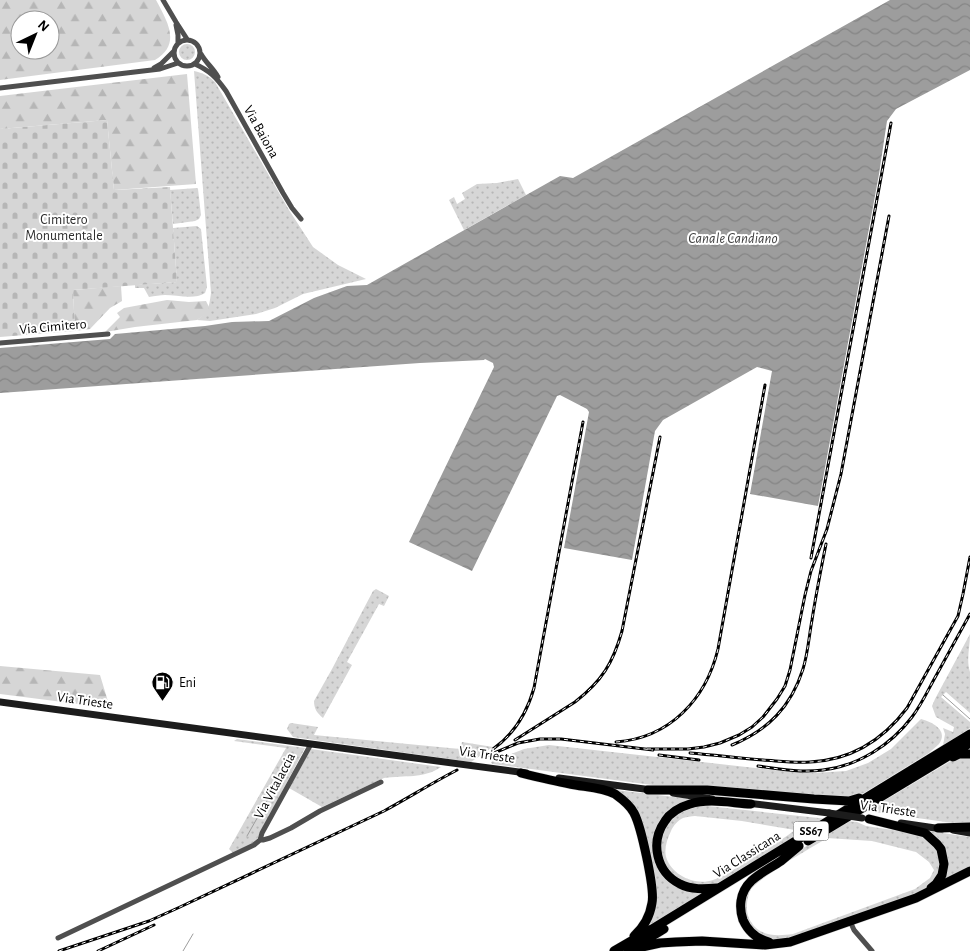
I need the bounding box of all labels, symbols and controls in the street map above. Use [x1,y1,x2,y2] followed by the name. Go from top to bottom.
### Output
[10,10,60,60] north arrow
[35,18,52,35] text: N
[241,103,281,161] street label: Via Baiona
[25,213,103,243] park label: Cimitero Monumentale
[688,231,778,246] water label: Canale Candiano
[19,317,87,337] street label: Via Cimitero
[151,671,175,702] fuel station icon: Eni
[179,676,196,690] place label: Eni
[56,690,114,712] street label: Via Trieste
[458,744,516,766] street label: Via Trieste
[252,750,299,821] street label: Via Vitalaccia
[859,798,917,820] street label: Via Trieste
[794,821,828,840] road number: SS67
[711,829,784,881] street label: Via Classicana

